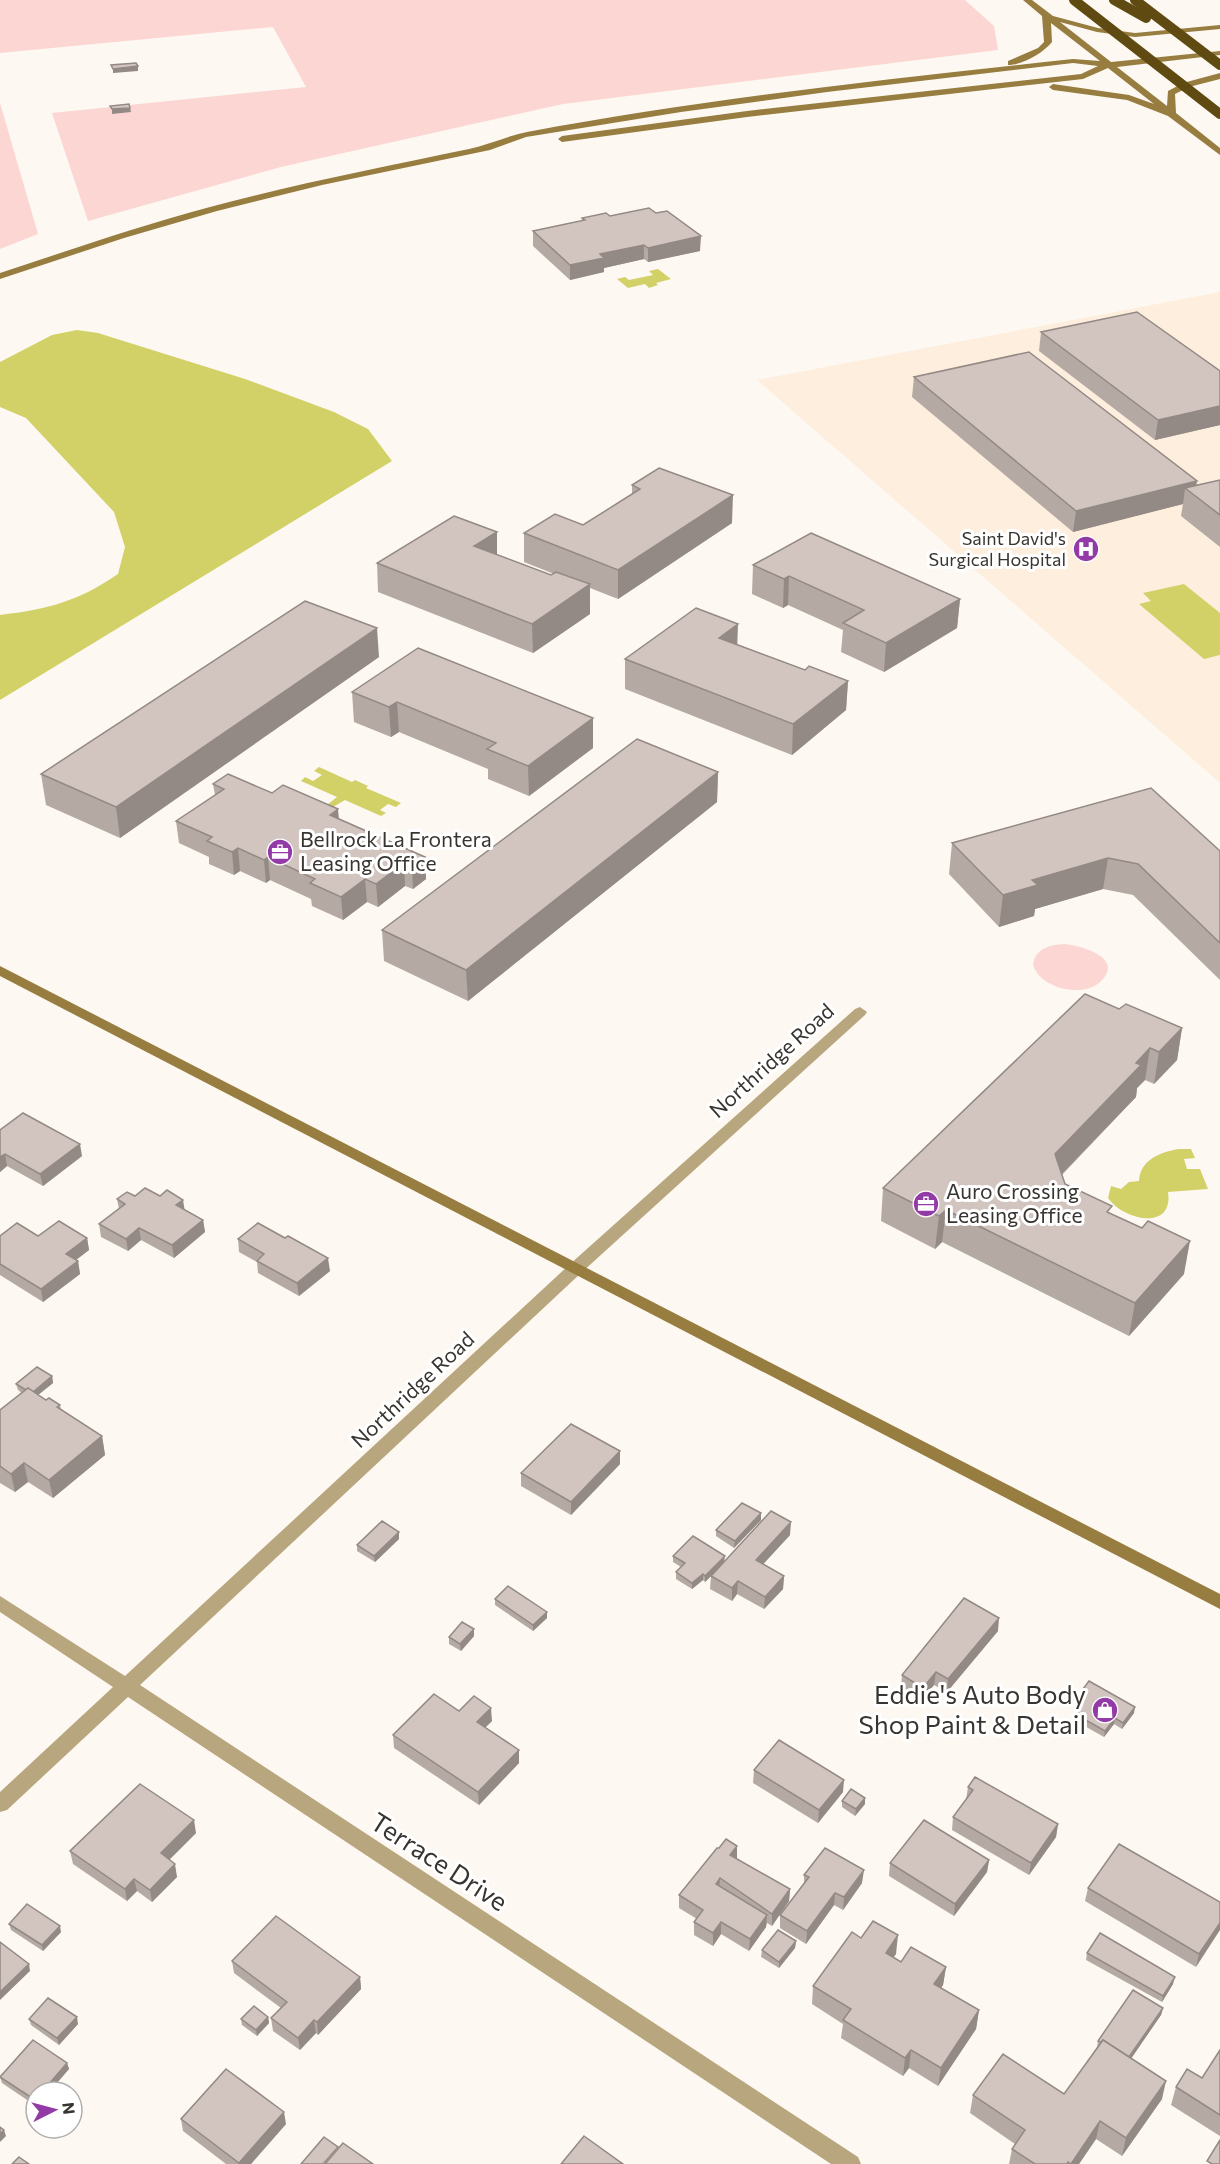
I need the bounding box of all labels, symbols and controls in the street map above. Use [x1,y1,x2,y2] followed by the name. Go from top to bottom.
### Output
[929,527,1066,570] place label: Saint David's Surgical Hospital
[1071,534,1101,564] hospital icon: Saint David's Surgical Hospital
[300,826,492,875] place label: Bellrock La Frontera Leasing Office
[265,837,295,867] office icon: Bellrock La Frontera Leasing Office
[704,998,838,1122] street label: Northridge Road
[946,1178,1083,1227] place label: Auro Crossing Leasing Office
[911,1189,941,1219] office icon: Auro Crossing Leasing Office
[345,1326,479,1452] street label: Northridge Road
[859,1678,1086,1739] place label: Eddie's Auto Body Shop Paint & Detail
[1090,1695,1120,1725] shop icon: Eddie's Auto Body Shop Paint & Detail
[366,1805,514,1916] street label: Terrace Drive
[24,2080,84,2140] north arrow
[59,2101,79,2115] text: N

